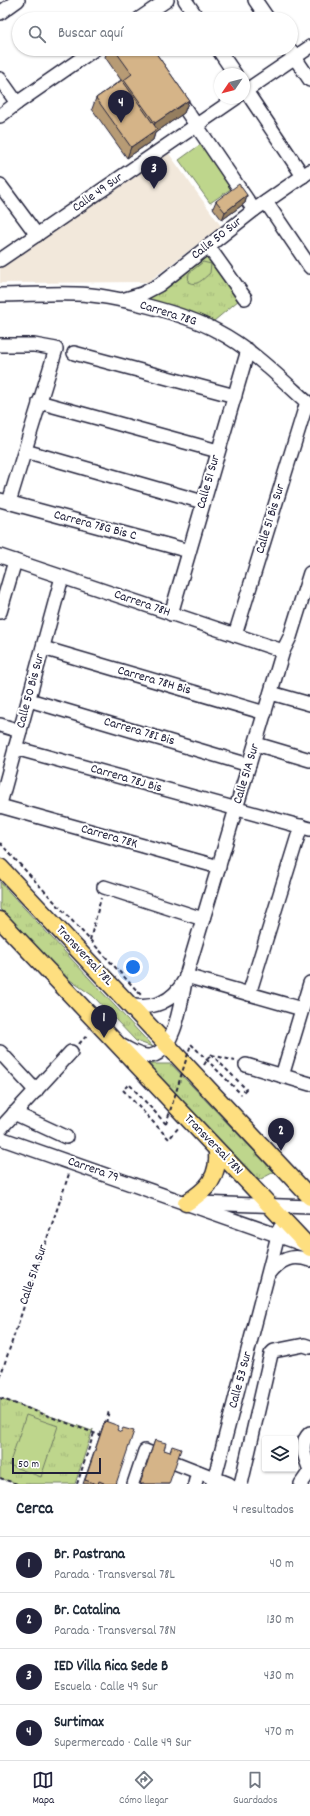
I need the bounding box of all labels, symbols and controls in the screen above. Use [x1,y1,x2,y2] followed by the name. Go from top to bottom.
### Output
[12,12,298,56] search box
[26,23,48,45] icon: search
[58,23,123,45] text: Buscar aquí
[214,68,250,104] north arrow
[108,90,134,123] pin: 4
[141,156,167,189] pin: 3
[69,169,127,217] street label: Calle 49 Sur
[188,213,246,265] street label: Calle 50 Sur
[137,296,199,332] street label: Carrera 78G
[192,453,226,511] street label: Calle 51 Sur
[251,481,291,556] street label: Calle 51 Bis Sur
[52,506,139,546] street label: Carrera 78G Bis C
[111,585,173,623] street label: Carrera 78H
[12,651,50,730] street label: Calle 50 Bis Sur
[115,661,193,701] street label: Carrera 78H Bis
[101,713,177,751] street label: Carrera 78I Bis
[229,741,265,807] street label: Calle 51A Sur
[88,760,164,798] street label: Carrera 78J Bis
[79,820,139,854] street label: Carrera 78K
[51,921,118,991] street label: Transversal 78L
[123,957,143,977] your location
[91,1005,117,1038] pin: 1
[179,1110,247,1180] street label: Transversal 78N
[268,1118,294,1151] pin: 2
[65,1152,121,1188] street label: Carrera 79
[15,1242,53,1308] street label: Calle 51A Sur
[224,1349,258,1411] street label: Calle 53 Sur
[262,1436,298,1472] map controls
[262,1436,298,1472] button: layers
[12,1456,101,1475] scale bar
[18,1457,39,1473] text: 50 m
[16,1498,53,1522] text: Cerca
[233,1501,294,1520] text: 4 resultados
[54,1544,125,1566] text: Br. Pastrana
[28,1555,30,1574] text: 1
[270,1555,294,1574] text: 40 m
[54,1566,175,1585] text: Parada · Transversal 78L
[54,1600,120,1622] text: Br. Catalina
[26,1611,32,1630] text: 2
[266,1611,294,1630] text: 130 m
[54,1622,176,1641] text: Parada · Transversal 78N
[54,1656,168,1678] text: IED Villa Rica Sede B
[26,1667,32,1686] text: 3
[264,1667,294,1686] text: 430 m
[54,1678,158,1697] text: Escuela · Calle 49 Sur
[54,1712,104,1734] text: Surtimax
[26,1723,32,1742] text: 4
[265,1723,294,1742] text: 470 m
[54,1734,191,1753] text: Supermercado · Calle 49 Sur
[32,1769,54,1809] tab: Mapa
[119,1769,168,1809] tab: Cómo llegar
[233,1769,278,1809] tab: Guardados

